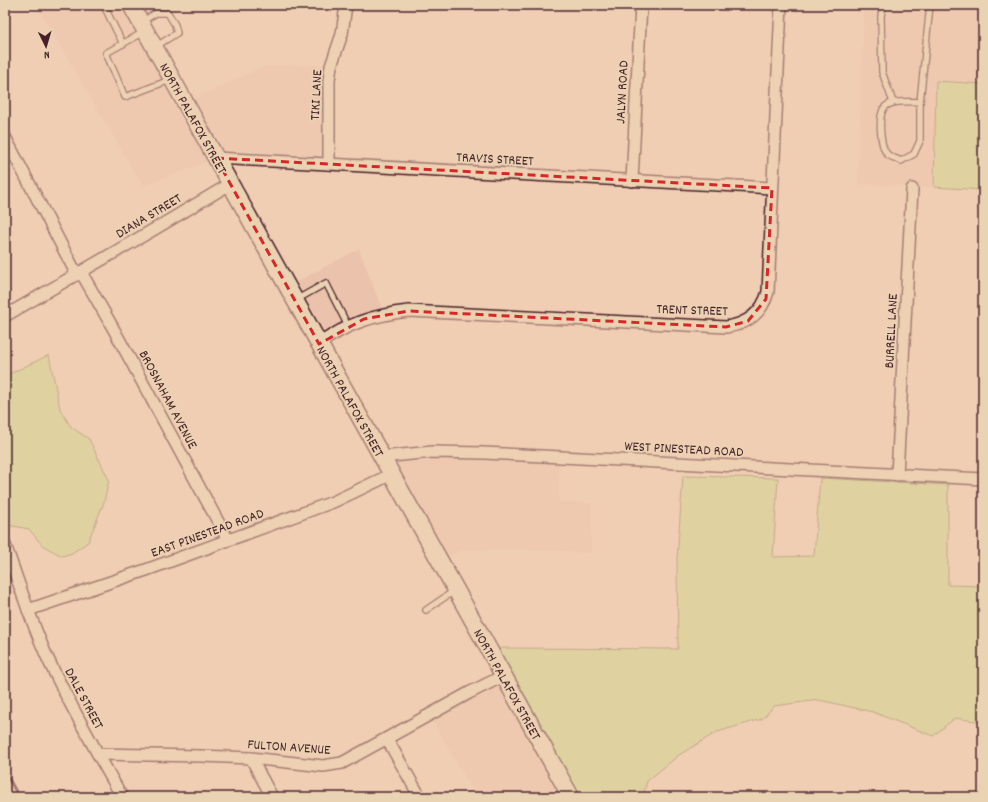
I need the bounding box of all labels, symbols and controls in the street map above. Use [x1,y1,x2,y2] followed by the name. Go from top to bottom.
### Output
[26,26,66,66] north arrow
[43,46,50,62] text: N
[153,60,231,179] street label: NORTH PALAFOX STREET
[611,60,635,124] street label: JALYN ROAD
[306,69,328,121] street label: TIKI LANE
[456,148,534,172] street label: TRAVIS STREET
[112,189,186,244] street label: DIANA STREET
[880,293,904,369] street label: BURRELL LANE
[656,300,728,322] street label: TRENT STREET
[310,343,388,462] street label: NORTH PALAFOX STREET
[133,347,202,453] street label: BROSNAHAM AVENUE
[624,437,744,463] street label: WEST PINESTEAD ROAD
[148,504,267,564] street label: EAST PINESTEAD ROAD
[467,626,545,745] street label: NORTH PALAFOX STREET
[59,665,108,734] street label: DALE STREET
[247,735,332,761] street label: FULTON AVENUE

